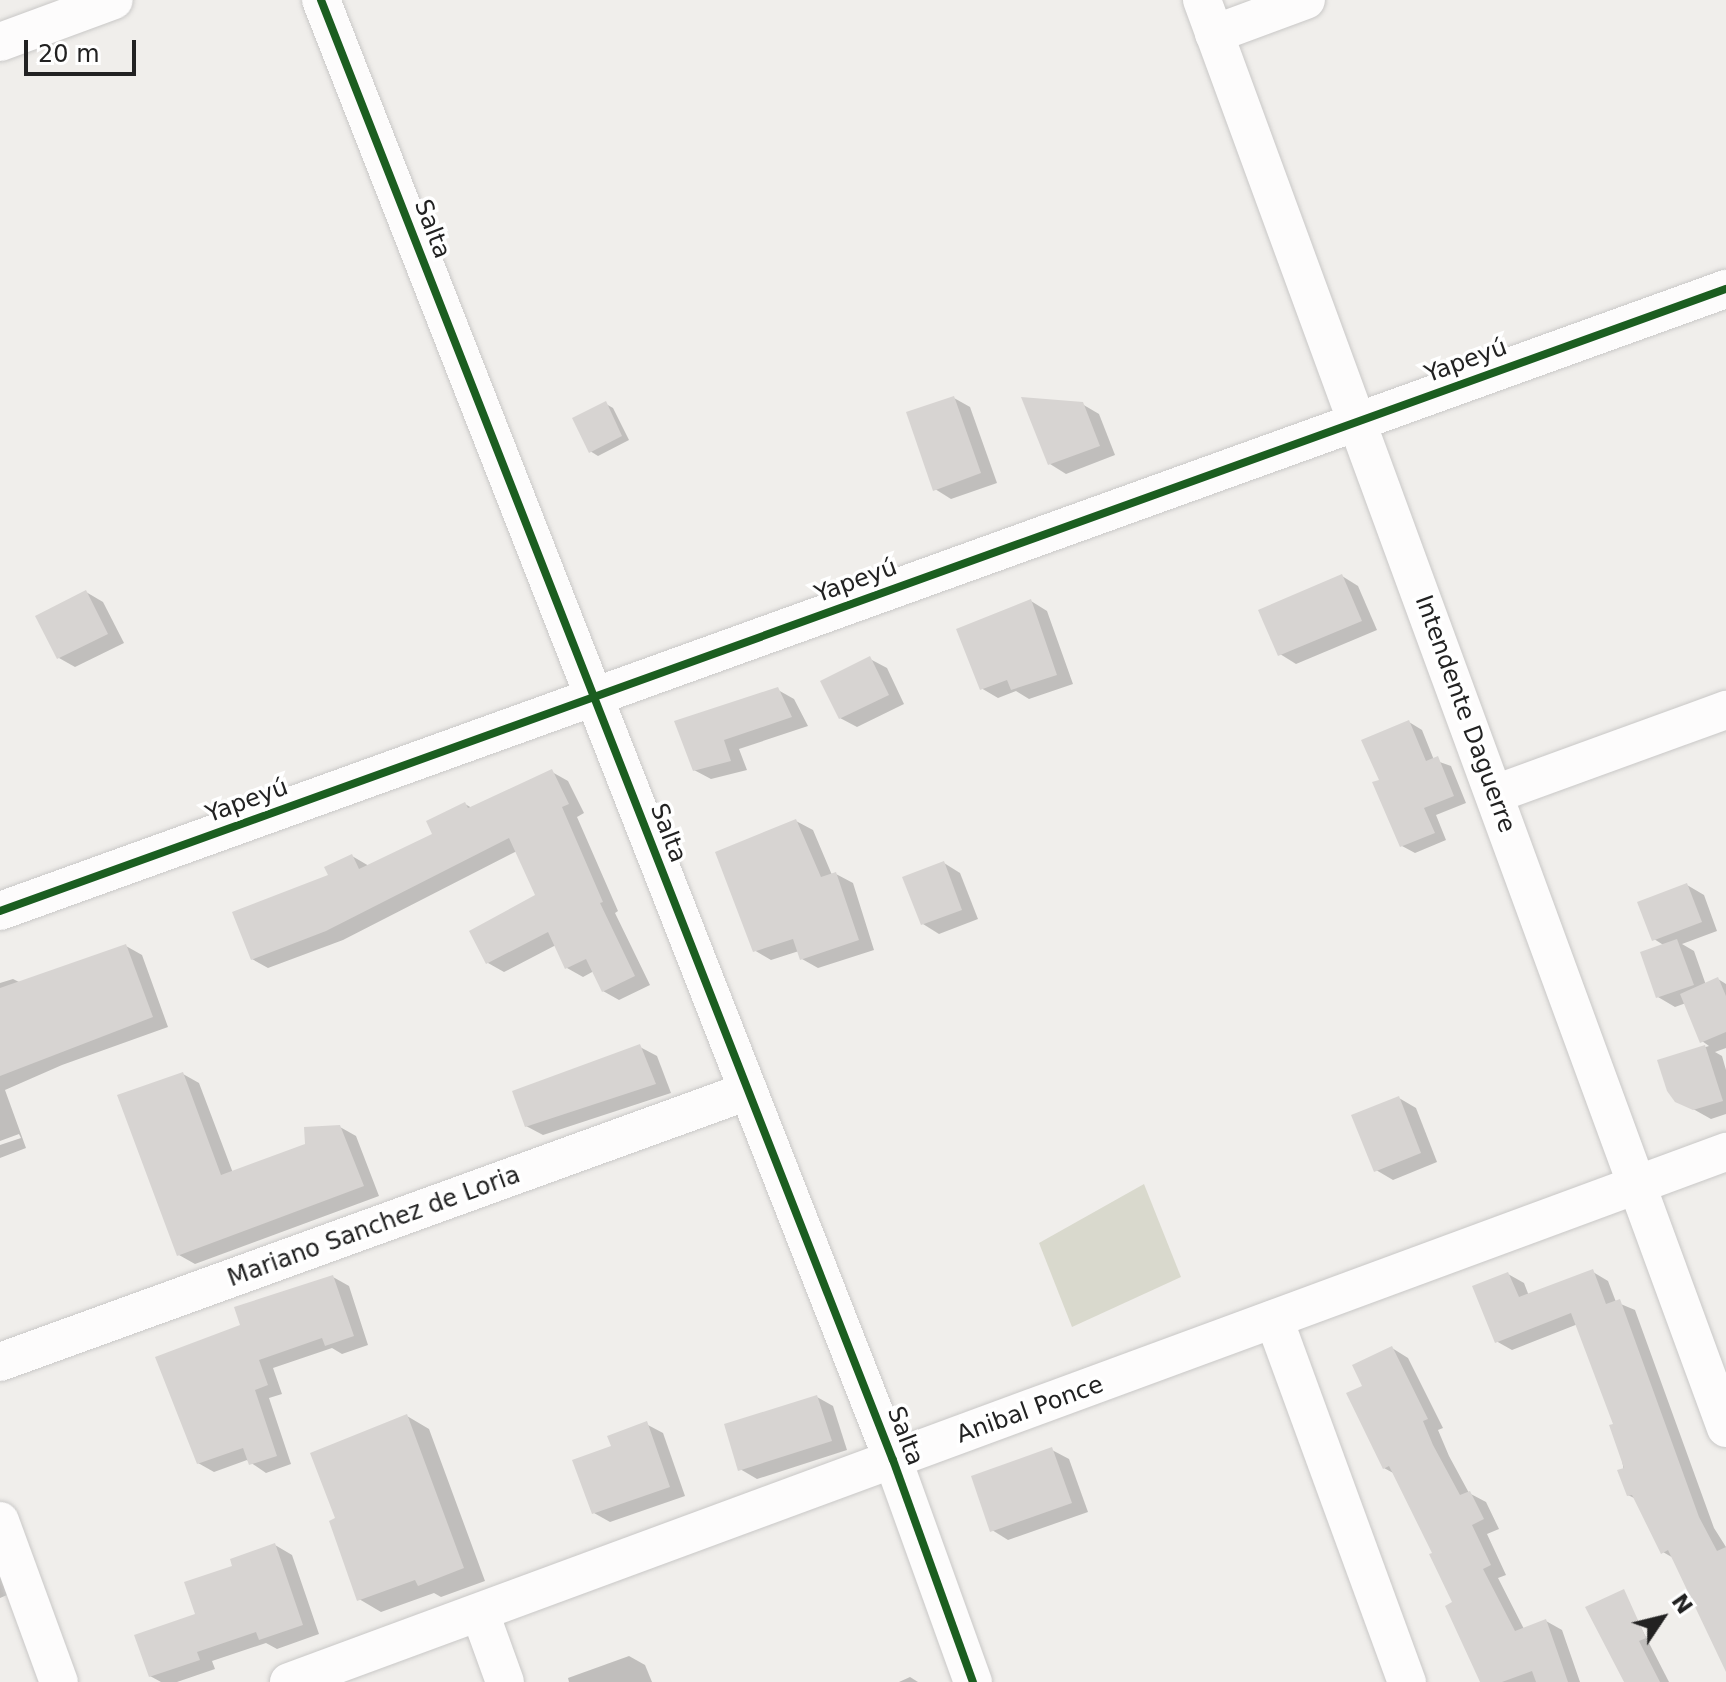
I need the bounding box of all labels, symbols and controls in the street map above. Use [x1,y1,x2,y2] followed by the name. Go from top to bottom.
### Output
[28,24,140,74] scale bar
[38,40,100,68] text: 20 m
[408,195,456,263] street label: Salta
[1421,333,1511,389] street label: Yapeyú
[811,553,901,609] street label: Yapeyú
[1409,591,1521,837] street label: Intendente Daguerre
[202,773,292,829] street label: Yapeyú
[644,799,692,867] street label: Salta
[224,1161,524,1293] street label: Mariano Sanchez de Loria
[953,1370,1107,1450] street label: Anibal Ponce
[881,1402,929,1470] street label: Salta
[1622,1578,1702,1658] north arrow
[1667,1589,1698,1619] text: N

